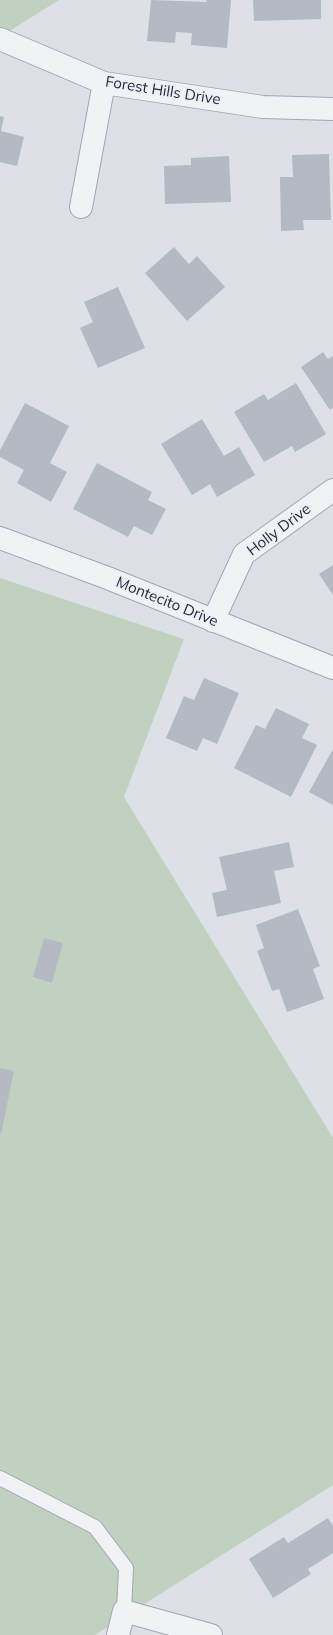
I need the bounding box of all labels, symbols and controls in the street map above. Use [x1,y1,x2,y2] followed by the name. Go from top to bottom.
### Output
[104,73,222,109] street label: Forest Hills Drive
[244,500,314,560] street label: Holly Drive
[113,573,221,631] street label: Montecito Drive

